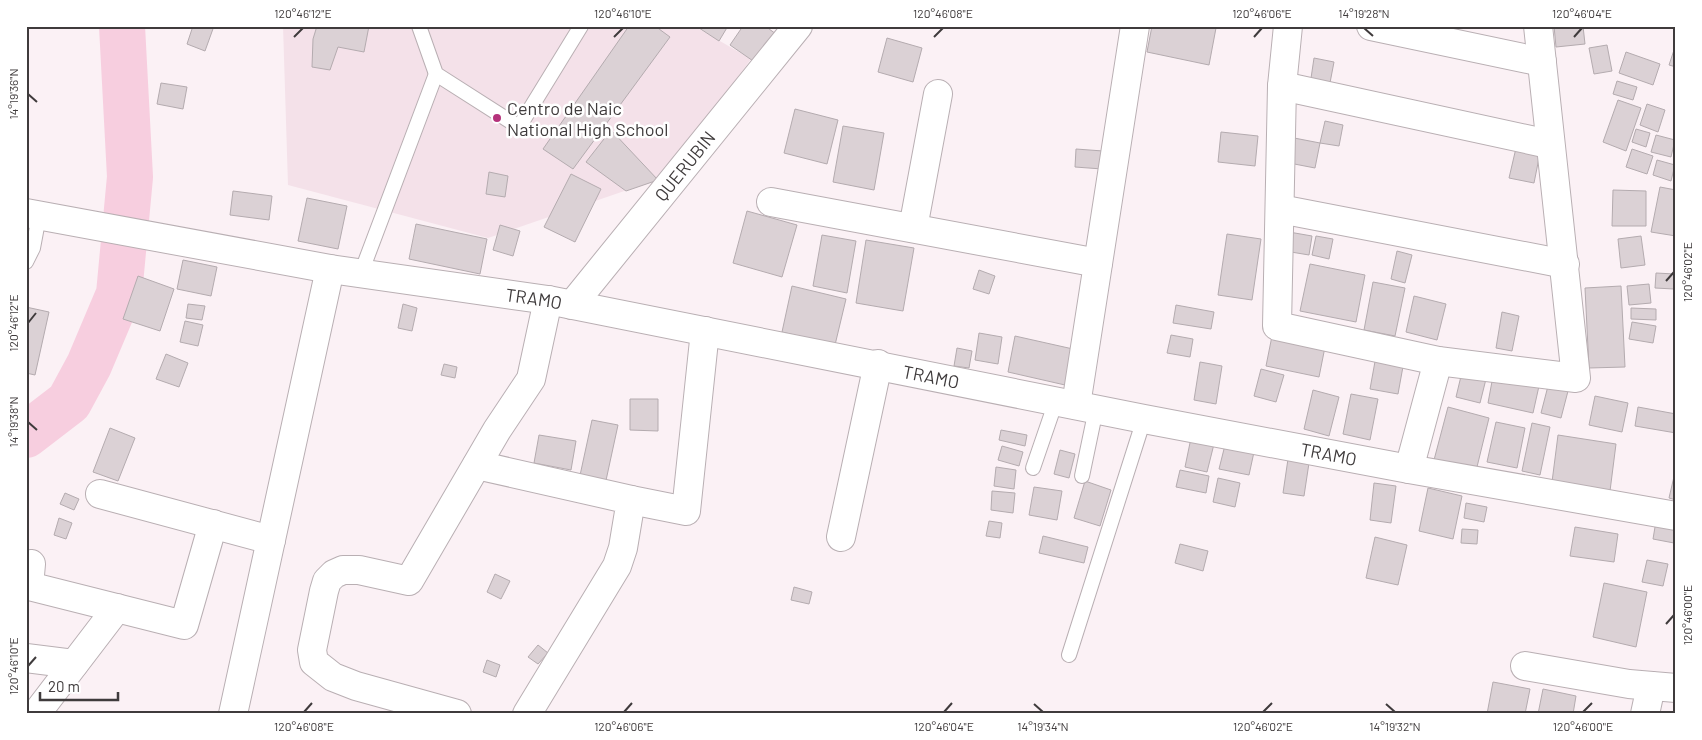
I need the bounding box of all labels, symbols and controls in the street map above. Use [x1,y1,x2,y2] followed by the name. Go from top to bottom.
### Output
[274,6,332,20] text: 120°46'12"E
[594,6,652,20] text: 120°46'10"E
[913,6,973,20] text: 120°46'08"E
[1232,6,1292,20] text: 120°46'06"E
[1338,6,1390,20] text: 14°19'28"N
[1552,6,1612,20] text: 120°46'04"E
[6,68,20,120] text: 14°19'36"N
[507,97,668,140] place label: Centro de Naic National High School
[491,112,503,124] marker: Centro de Naic National High School
[650,126,720,205] street label: QUERUBIN
[1680,242,1694,302] text: 120°46'02"E
[504,283,564,314] street label: TRAMO
[6,294,20,352] text: 120°46'12"E
[901,360,961,393] street label: TRAMO
[6,396,20,448] text: 14°19'38"N
[1299,438,1359,470] street label: TRAMO
[1680,585,1694,645] text: 120°46'00"E
[6,637,20,695] text: 120°46'10"E
[40,670,118,702] scale bar
[48,677,80,695] text: 20 m
[274,719,334,733] text: 120°46'08"E
[594,719,654,733] text: 120°46'06"E
[914,719,974,733] text: 120°46'04"E
[1017,719,1069,733] text: 14°19'34"N
[1233,719,1293,733] text: 120°46'02"E
[1369,719,1421,733] text: 14°19'32"N
[1553,719,1613,733] text: 120°46'00"E

